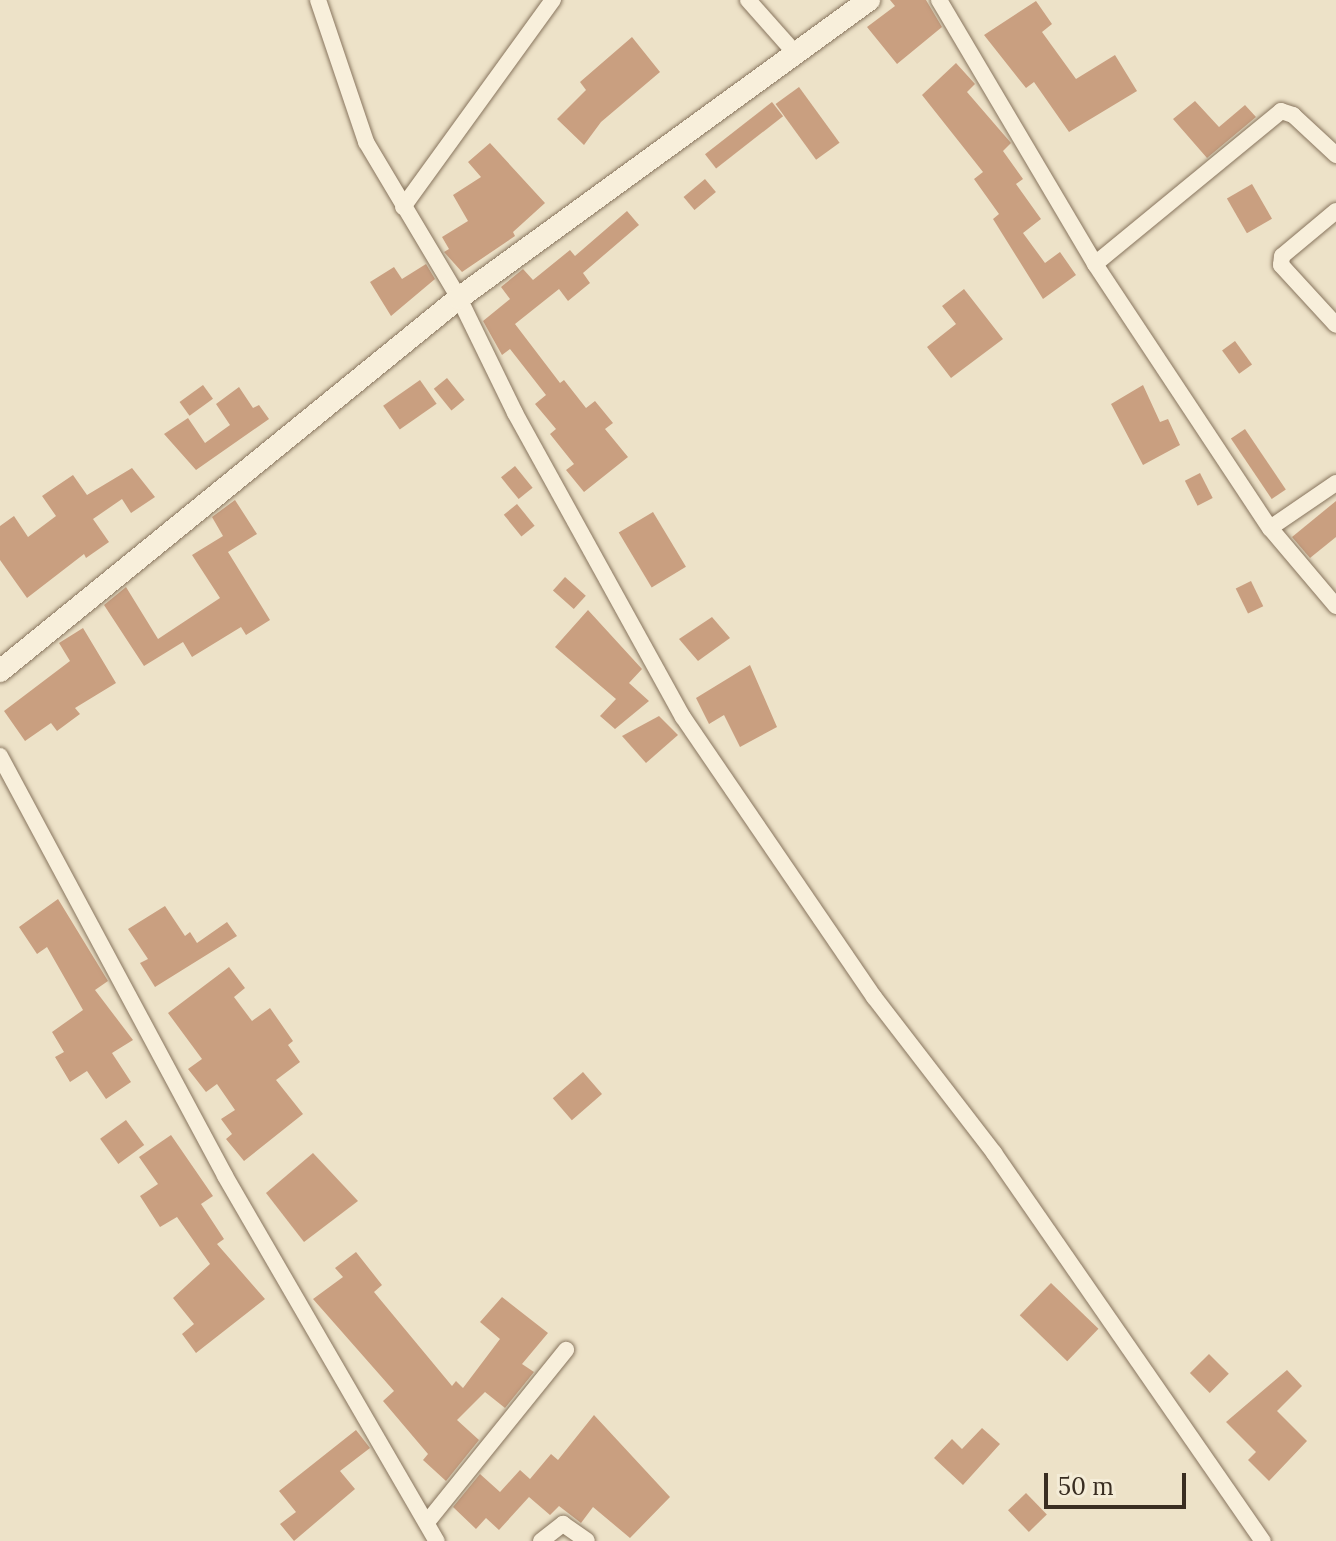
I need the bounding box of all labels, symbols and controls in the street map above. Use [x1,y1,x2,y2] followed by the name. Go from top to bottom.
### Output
[1048,1457,1190,1507] scale bar
[1058,1471,1114,1502] text: 50 m

